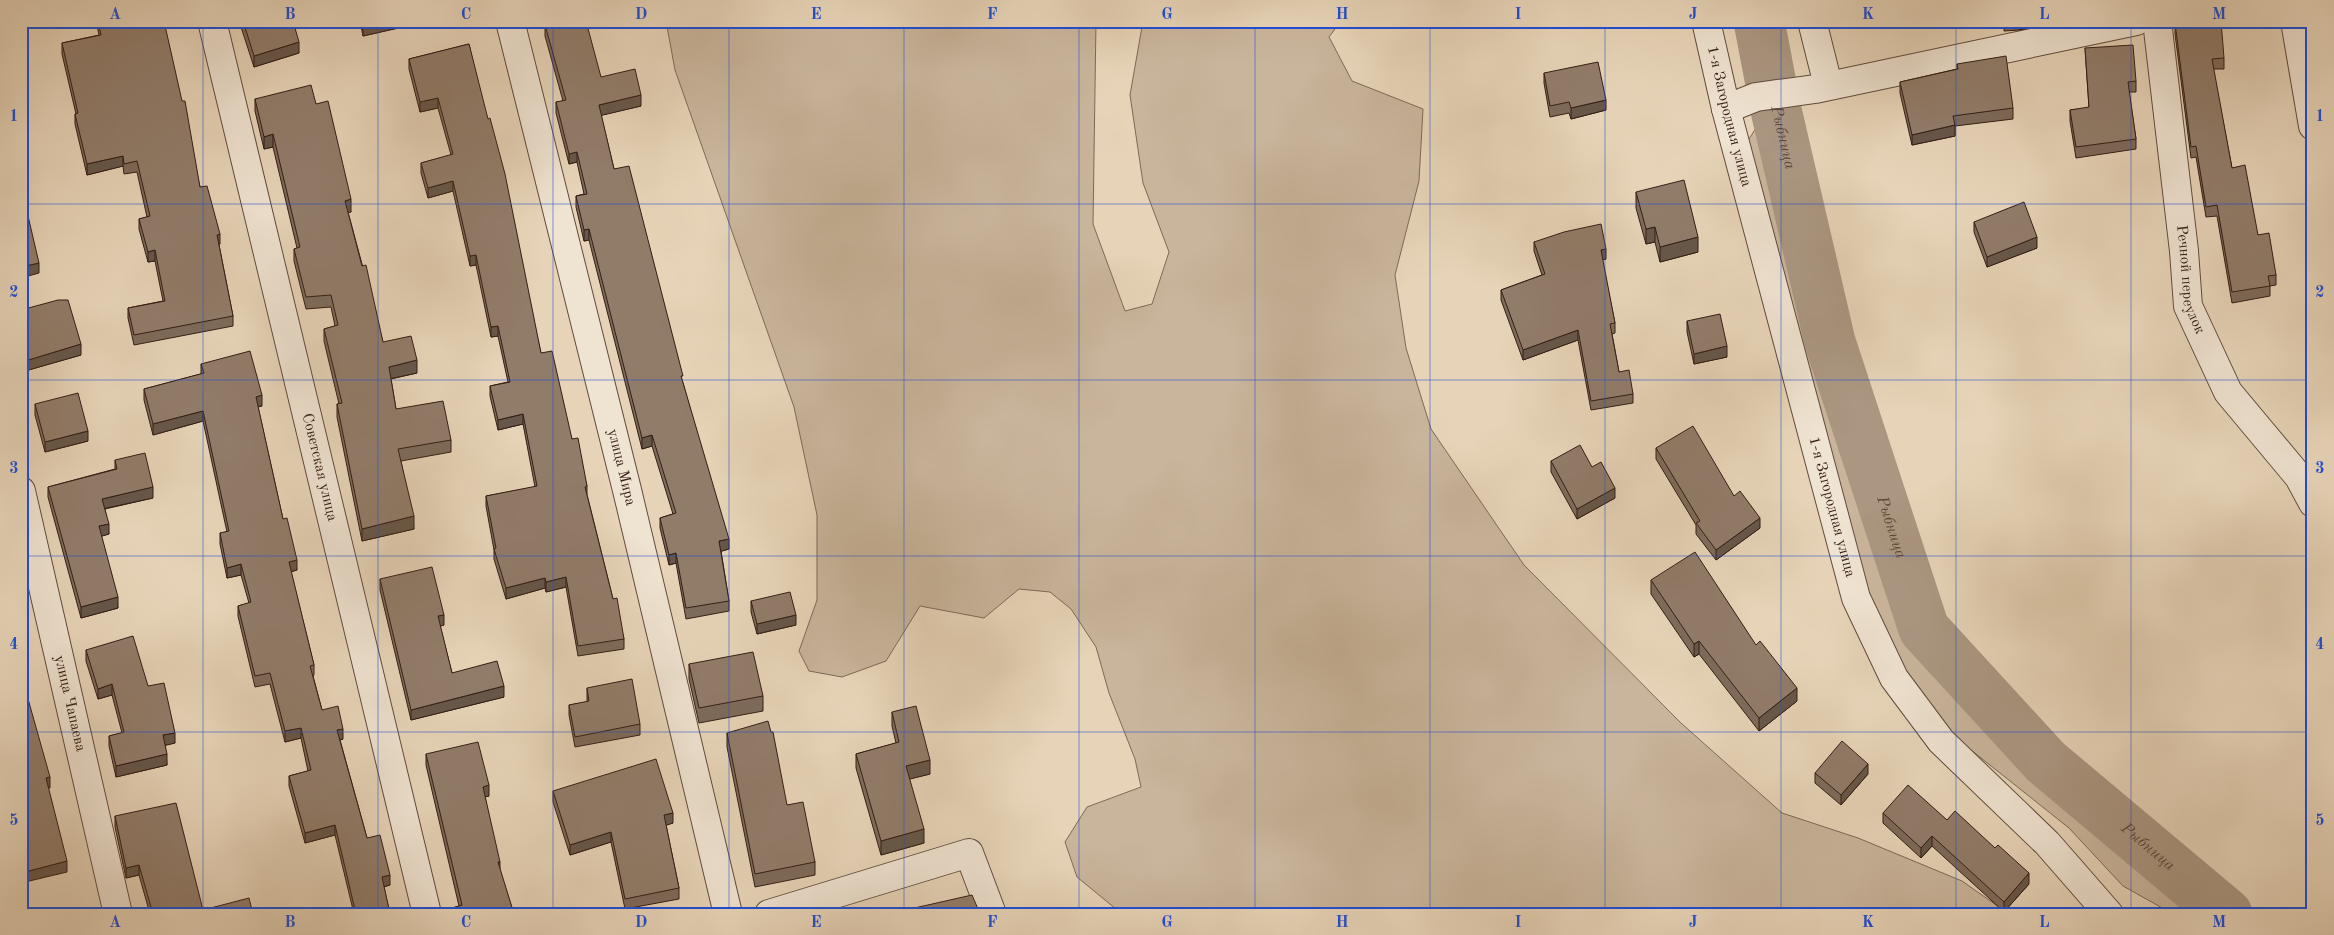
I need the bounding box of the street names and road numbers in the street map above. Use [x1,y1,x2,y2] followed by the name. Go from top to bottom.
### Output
[1704,44,1754,189] street label: 1-я Загородная улица
[2173,224,2208,337] street label: Речной переулок
[299,412,340,523] street label: Советская улица
[605,427,638,508] street label: улица Мира
[1806,435,1858,579] street label: 1-я Загородная улица
[51,654,88,754] street label: улица Чапаева

